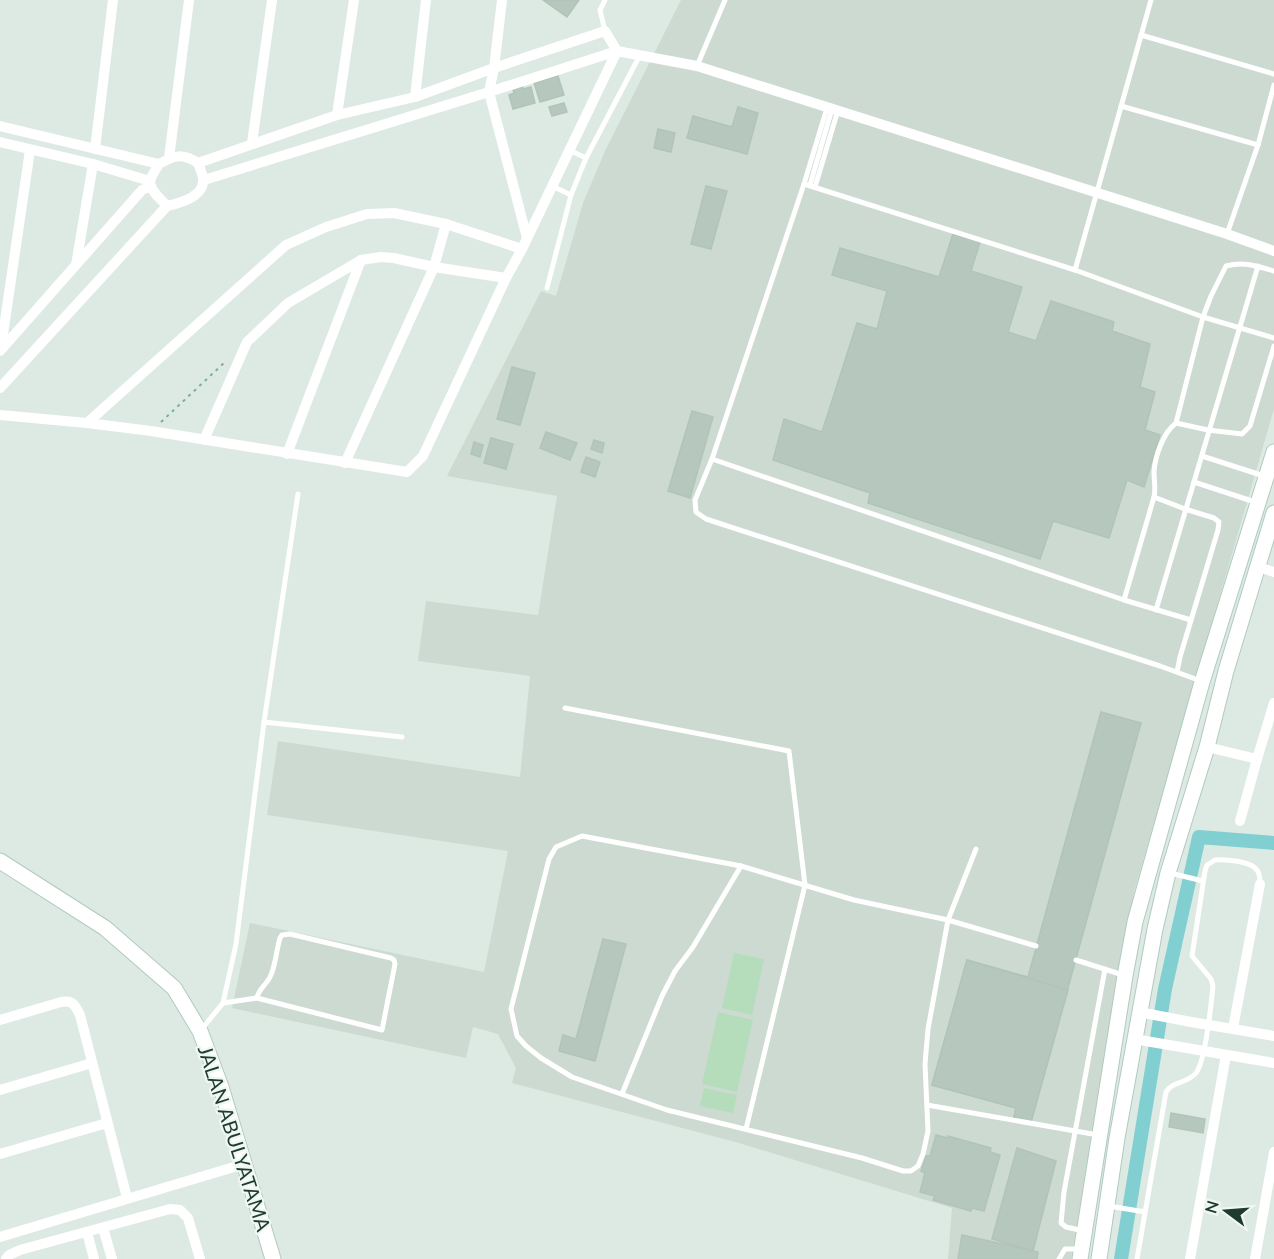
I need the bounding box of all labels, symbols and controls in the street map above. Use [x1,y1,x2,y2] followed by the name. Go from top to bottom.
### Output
[194,1042,277,1234] street label: JALAN ABULYATAMA
[1196,1181,1256,1241] north arrow
[1200,1198,1222,1215] text: N

